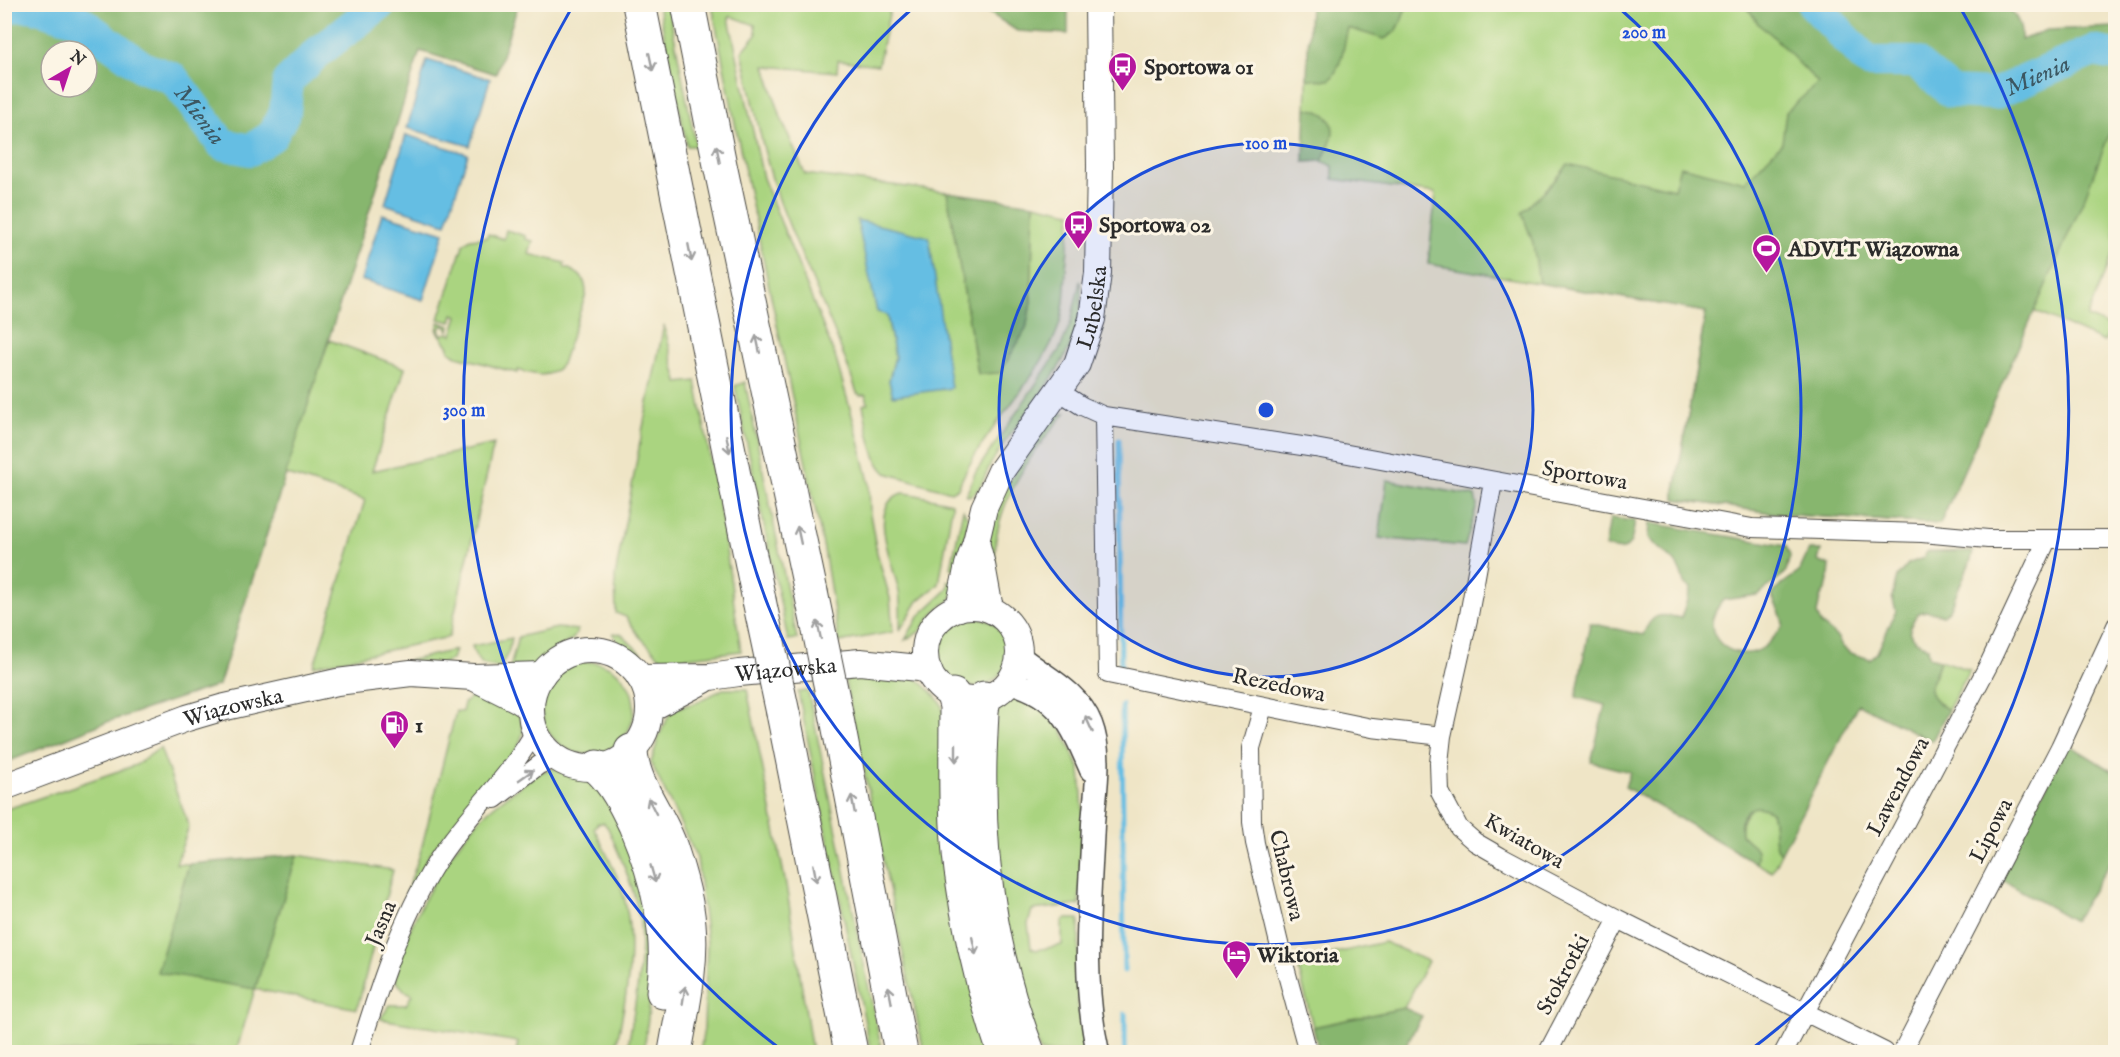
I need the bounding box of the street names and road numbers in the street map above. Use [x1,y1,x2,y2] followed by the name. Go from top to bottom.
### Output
[1071,265,1114,353] street label: Lubelska
[1540,455,1630,497] street label: Sportowa
[734,652,838,689] street label: Wiązowska
[1230,662,1328,710] street label: Rezedowa
[180,682,286,734] street label: Wiązowska
[1861,732,1937,841] street label: Lawendowa
[1964,793,2020,868] street label: Lipowa
[1479,808,1570,876] street label: Kwiatowa
[1262,827,1310,924] street label: Chabrowa
[359,896,404,954] street label: Jasna
[1531,930,1597,1020] street label: Stokrotki

